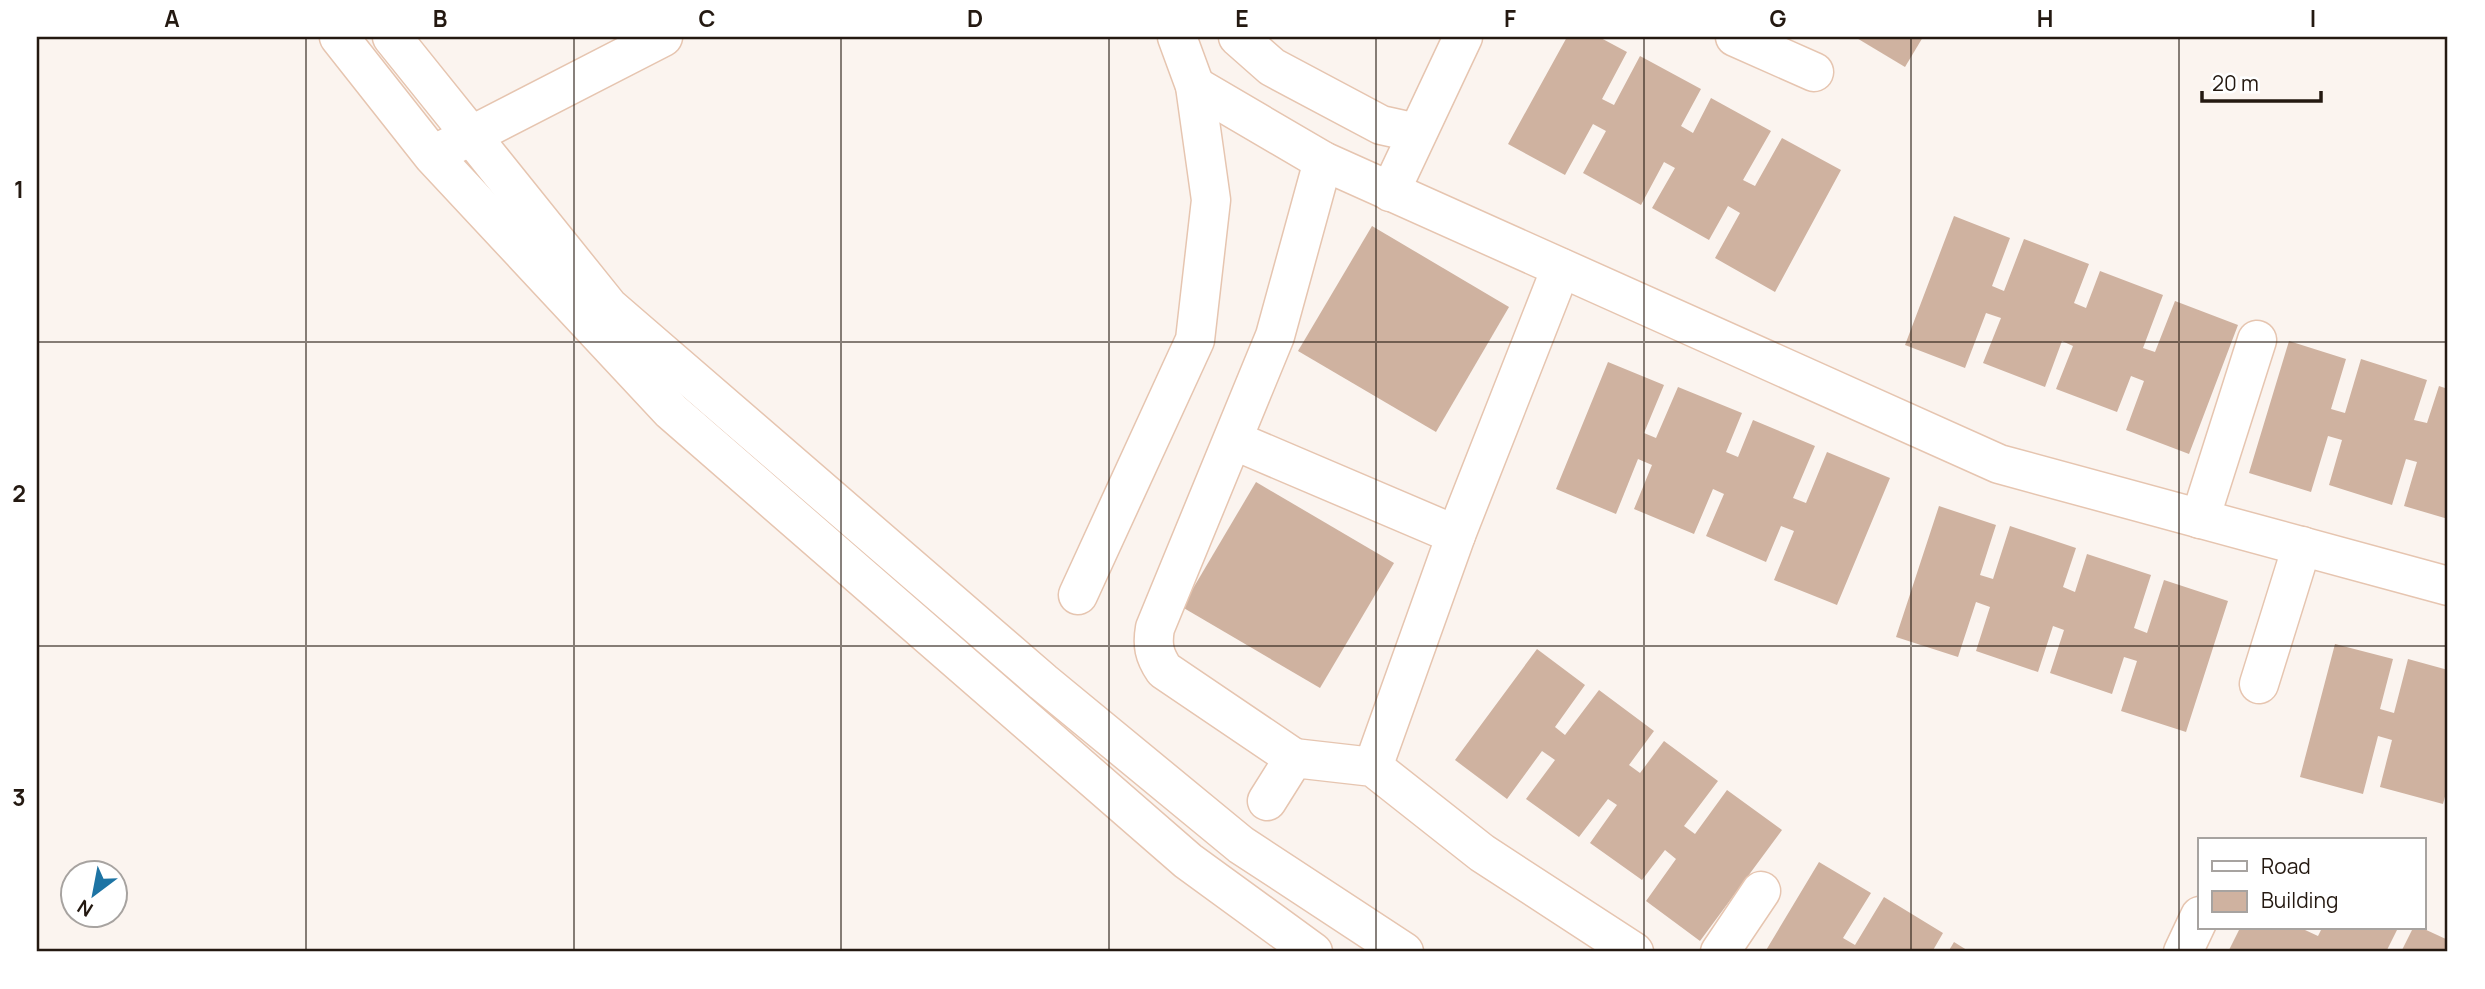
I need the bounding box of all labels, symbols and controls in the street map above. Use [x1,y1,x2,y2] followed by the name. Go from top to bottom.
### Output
[164,2,180,34] text: A
[433,2,447,34] text: B
[699,2,716,34] text: C
[967,2,983,34] text: D
[1235,2,1249,34] text: E
[1504,2,1516,34] text: F
[1770,2,1787,34] text: G
[2037,2,2053,34] text: H
[2310,2,2316,34] text: I
[2202,60,2320,104] scale bar
[2212,69,2259,97] text: 20 m
[14,173,24,205] text: 1
[12,477,26,509] text: 2
[12,781,26,813] text: 3
[2198,838,2426,930] legend
[2261,852,2311,880] text: Road
[60,860,130,930] north arrow
[2261,886,2338,914] text: Building
[72,894,98,923] text: N

